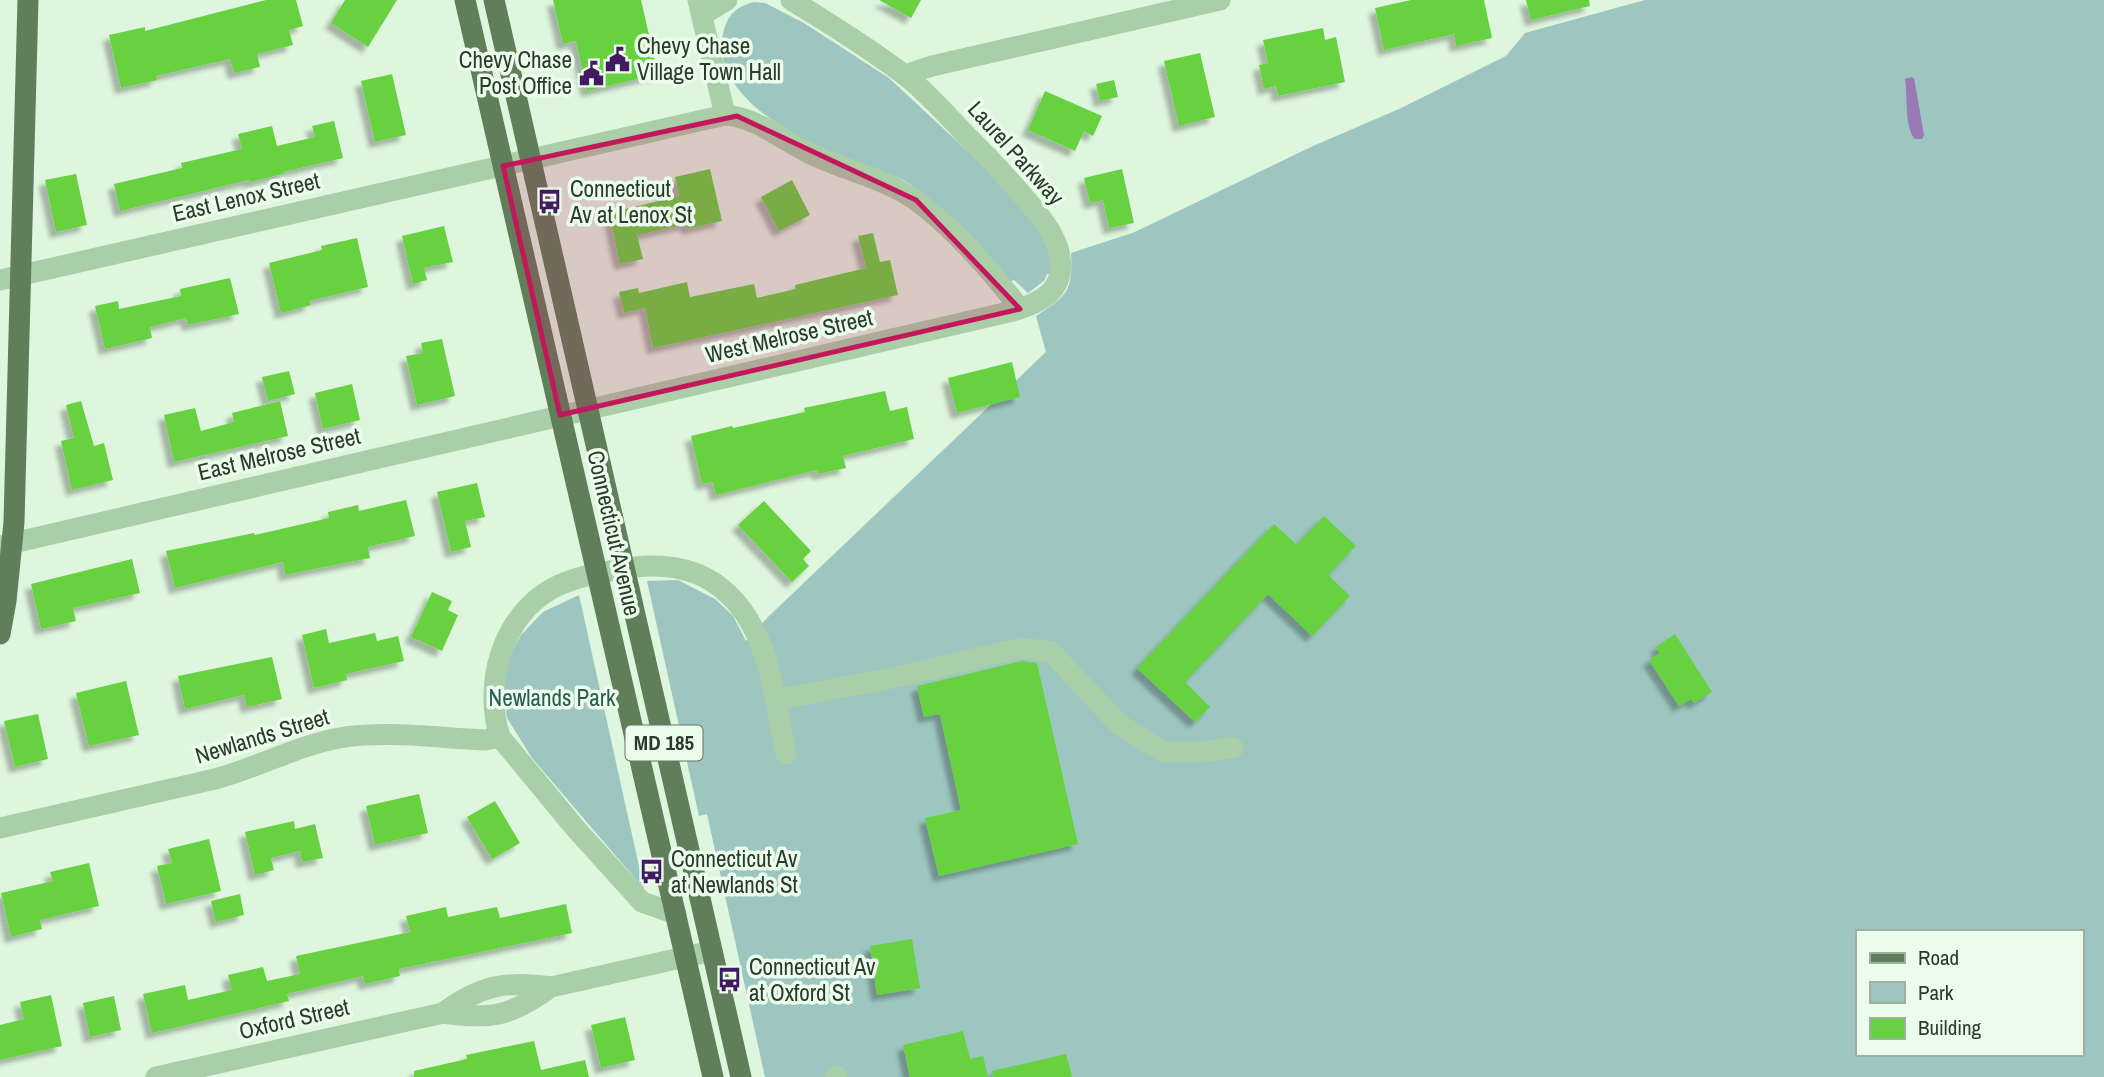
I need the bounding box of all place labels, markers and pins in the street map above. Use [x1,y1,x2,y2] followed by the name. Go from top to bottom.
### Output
[637,30,781,87] place label: Chevy Chase Village Town Hall
[459,44,572,101] place label: Chevy Chase Post Office
[603,45,631,73] public building icon: Chevy Chase Village Town Hall
[578,59,606,87] public building icon: Chevy Chase Post Office
[569,173,692,230] place label: Connecticut Av at Lenox St
[536,188,564,216] bus stop icon: Connecticut Av at Lenox St
[671,843,798,900] place label: Connecticut Av at Newlands St
[637,858,665,886] bus stop icon: Connecticut Av at Newlands St
[749,951,876,1008] place label: Connecticut Av at Oxford St
[715,966,743,994] bus stop icon: Connecticut Av at Oxford St

